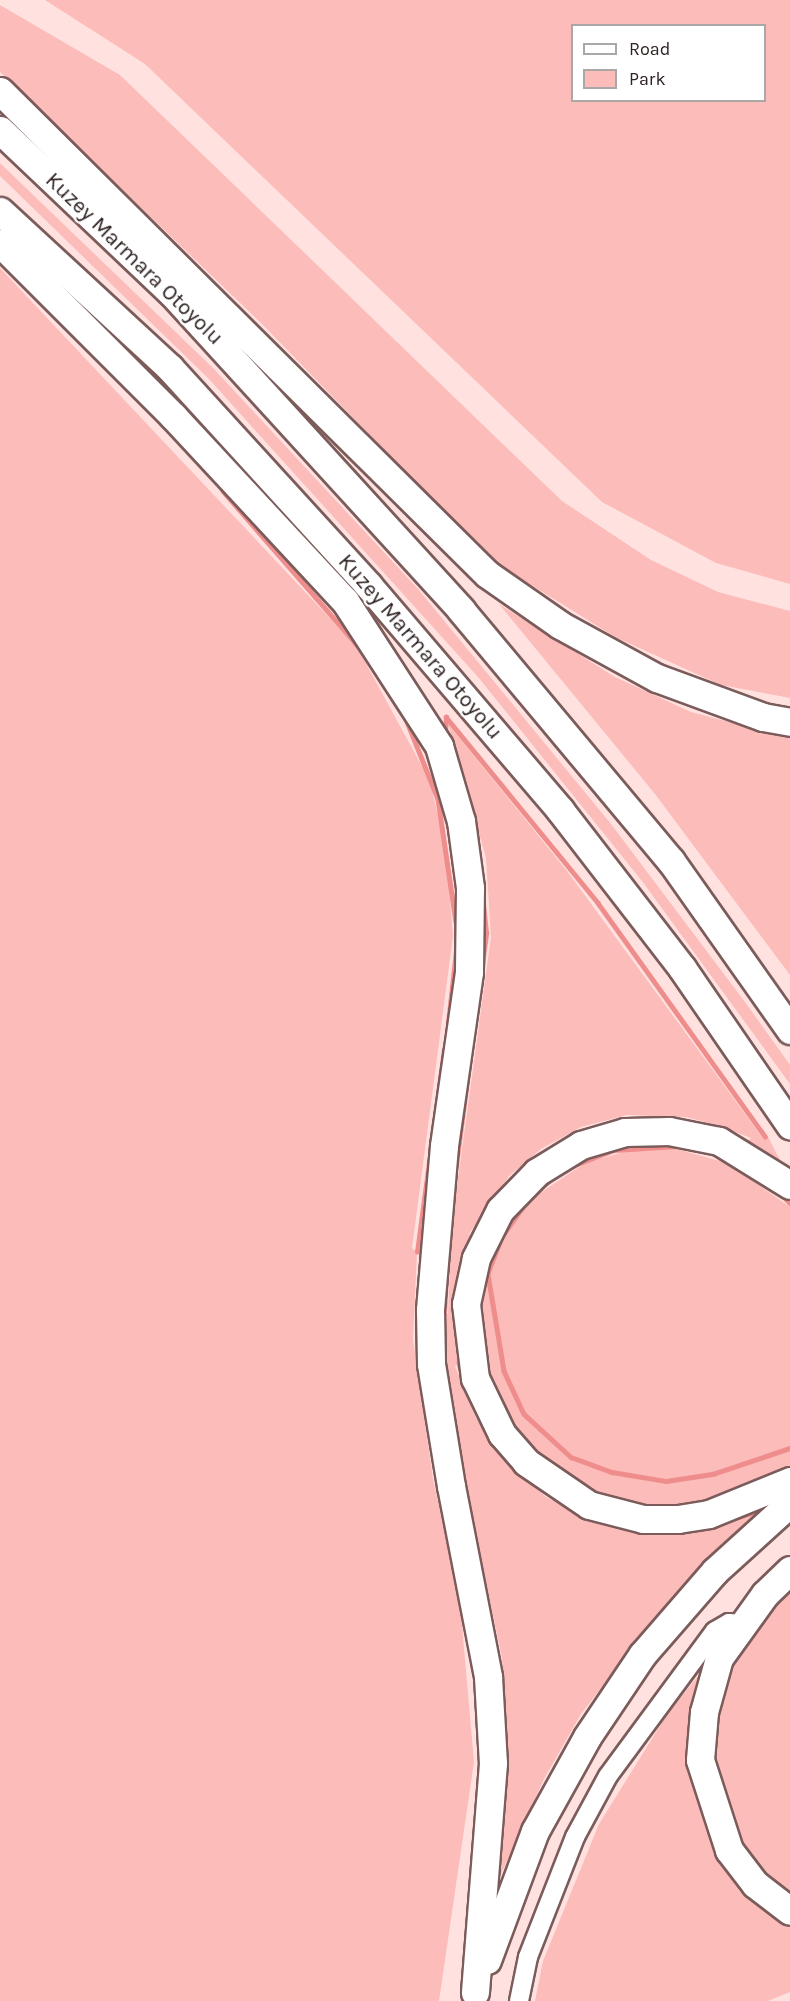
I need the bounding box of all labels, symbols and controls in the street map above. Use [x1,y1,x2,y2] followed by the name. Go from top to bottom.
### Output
[571,24,766,102] legend
[629,38,670,60] text: Road
[629,68,666,90] text: Park
[40,167,228,351] street label: Kuzey Marmara Otoyolu
[332,549,508,745] street label: Kuzey Marmara Otoyolu

